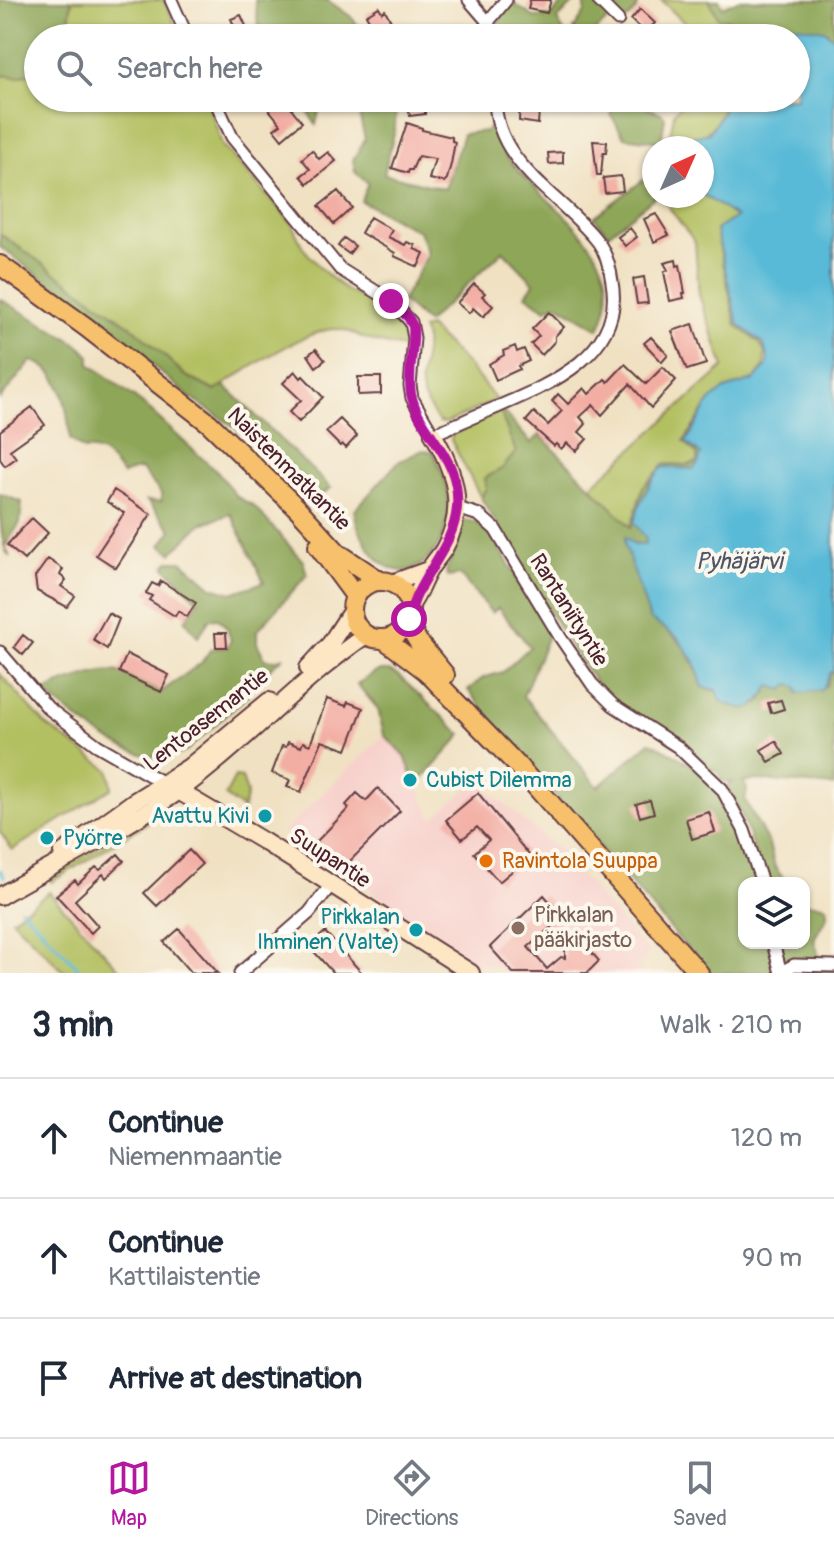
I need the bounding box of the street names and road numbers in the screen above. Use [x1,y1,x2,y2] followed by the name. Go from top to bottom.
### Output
[221,401,357,537] street label: Naistenmatkantie
[523,549,615,672] street label: Rantaniityntie
[138,662,274,778] street label: Lentoasemantie
[284,822,376,895] street label: Suupantie

